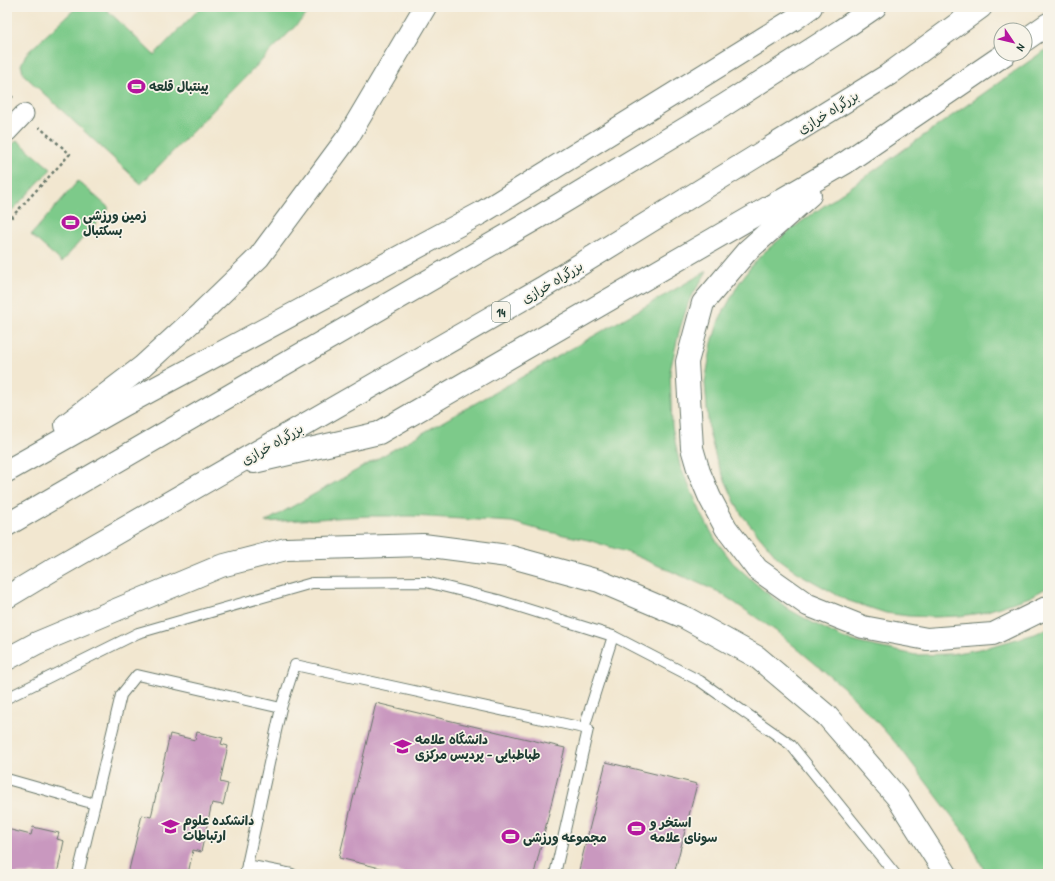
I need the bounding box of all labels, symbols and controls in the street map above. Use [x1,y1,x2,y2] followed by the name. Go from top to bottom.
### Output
[993,22,1033,62] north arrow
[1014,41,1029,54] text: N
[126,76,146,96] sports icon: پینتبال قلعه
[149,77,209,95] place label: پینتبال قلعه
[794,86,862,138] street label: بزرگراه خرازی
[83,206,147,239] place label: زمین ورزشی بسکتبال
[60,212,80,232] sports icon: زمین ورزشی بسکتبال
[518,257,586,307] street label: بزرگراه خرازی
[492,302,510,322] road number: 14
[238,419,306,469] street label: بزرگراه خرازی
[415,730,540,763] place label: دانشگاه علامه طباطبایی - پردیس مرکزی
[392,736,412,756] school or university icon: دانشگاه علامه طباطبایی - پردیس مرکزی
[183,811,254,844] place label: دانشکده علوم ارتباطات
[649,813,718,846] place label: استخر و سونای علامه
[160,817,180,837] school or university icon: دانشکده علوم ارتباطات
[627,819,647,839] sports icon: استخر و سونای علامه
[500,827,520,847] sports icon: مجموعه ورزشی
[523,828,607,846] place label: مجموعه ورزشی

